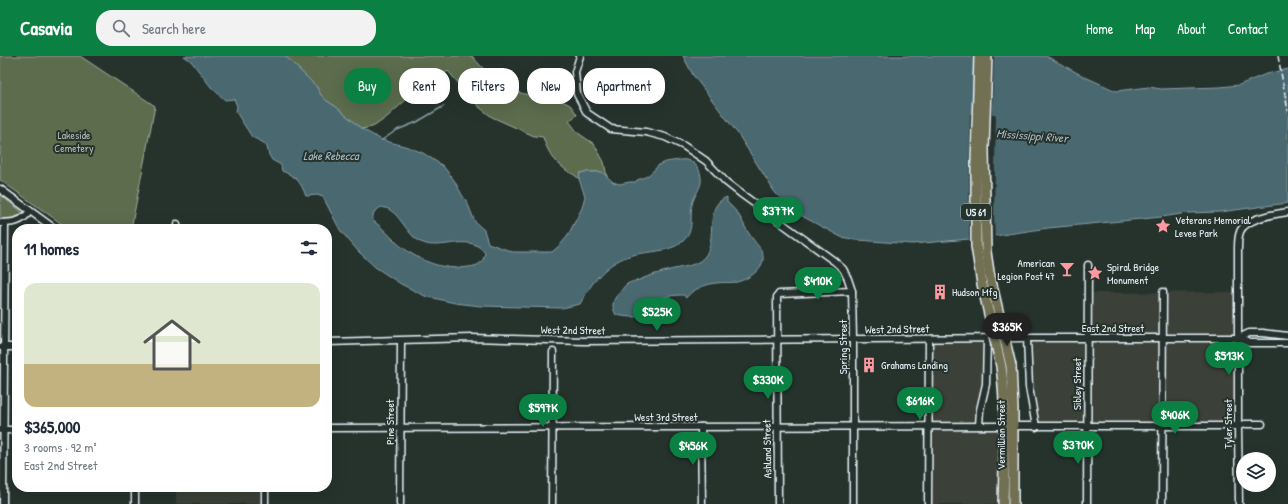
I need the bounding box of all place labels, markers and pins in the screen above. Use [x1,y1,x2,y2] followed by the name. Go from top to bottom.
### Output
[750,197,806,231] pin: $377K
[1175,213,1251,240] place label: Veterans Memorial Levee Park
[1154,217,1172,235] place icon: Veterans Memorial Levee Park
[997,256,1055,283] place label: American Legion Post 47
[1058,260,1076,278] bar icon: American Legion Post 47
[1107,260,1160,287] place label: Spiral Bridge Monument
[1086,264,1104,282] place icon: Spiral Bridge Monument
[790,267,846,301] pin: $410K
[931,283,949,301] building icon: Hudson Mfg
[952,285,998,299] place label: Hudson Mfg
[629,298,685,332] pin: $525K
[979,313,1035,347] pin: $365K
[1201,342,1257,376] pin: $513K
[860,356,878,374] building icon: Grahams Landing
[881,358,948,372] place label: Grahams Landing
[740,366,796,400] pin: $330K
[892,387,948,421] pin: $616K
[515,394,571,428] pin: $597K
[1147,401,1203,435] pin: $406K
[1050,431,1106,465] pin: $370K
[665,432,721,466] pin: $456K

